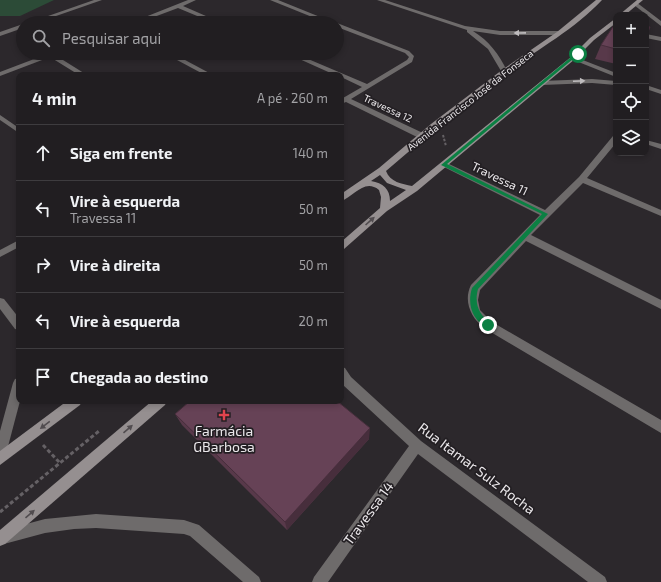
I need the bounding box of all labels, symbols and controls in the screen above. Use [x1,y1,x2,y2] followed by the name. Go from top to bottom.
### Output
[613,12,649,156] map controls
[613,12,649,48] button: +
[16,16,344,60] search box
[30,27,52,49] icon: search
[62,29,161,47] text: Pesquisar aqui
[513,30,526,36] one-way arrow
[569,45,587,63] route start
[405,47,535,153] street label: Avenida Francisco José da Fonseca
[613,48,649,84] button: −
[573,78,585,85] one-way arrow
[613,84,649,120] button: locate
[32,88,76,108] text: 4 min
[257,90,328,106] text: A pé · 260 m
[362,91,415,125] street label: Travessa 12
[613,120,649,156] button: layers
[32,142,54,164] icon: ahead
[70,144,172,162] text: Siga em frente
[293,145,328,161] text: 140 m
[470,158,530,198] street label: Travessa 11
[70,192,180,210] text: Vire à esquerda
[32,198,54,220] icon: left
[299,201,328,217] text: 50 m
[70,210,136,226] text: Travessa 11
[365,217,375,226] one-way arrow
[32,254,54,276] icon: right
[70,256,160,274] text: Vire à direita
[299,257,328,273] text: 50 m
[32,310,54,332] icon: left
[70,312,180,330] text: Vire à esquerda
[299,313,328,329] text: 20 m
[479,316,497,334] route end
[32,366,54,388] icon: arrive
[70,368,208,386] text: Chegada ao destino
[219,410,229,420] marker: Farmácia GBarbosa
[415,418,539,518] street label: Rua Itamar Sulz Rocha
[40,420,51,429] one-way arrow
[193,422,255,455] place label: Farmácia GBarbosa
[123,425,134,434] one-way arrow
[339,478,397,548] street label: Travessa 14
[24,509,35,518] one-way arrow

